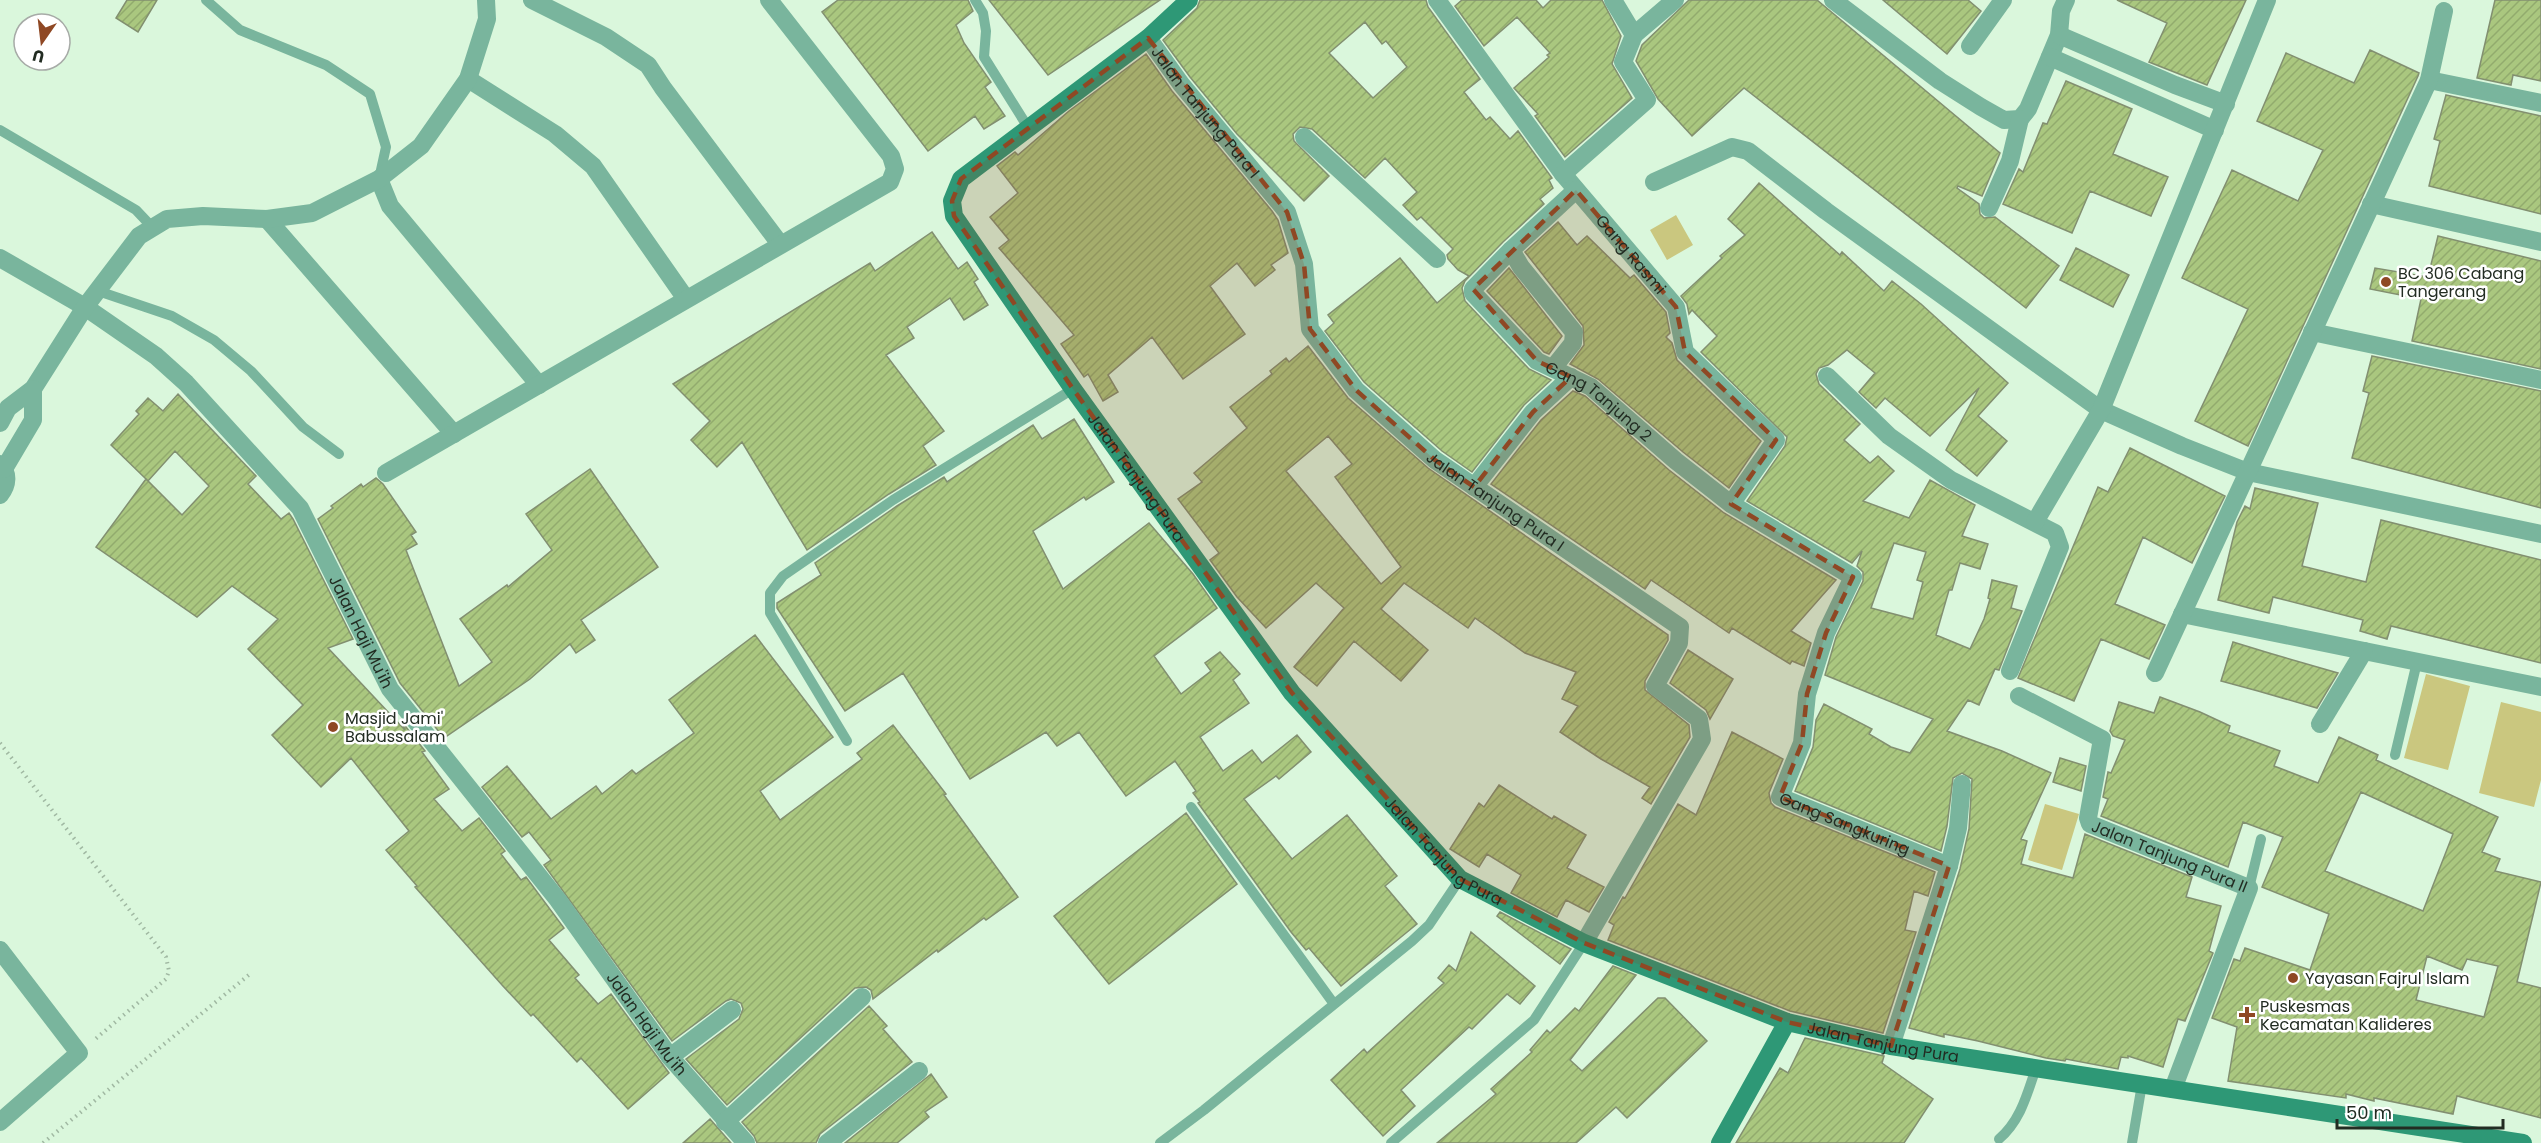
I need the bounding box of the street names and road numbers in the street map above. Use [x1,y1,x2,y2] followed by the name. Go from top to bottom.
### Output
[1146,42,1265,183] street label: Jalan Tanjung Pura I
[1590,210,1671,299] street label: Gang Rasmi
[1541,356,1657,447] street label: Gang Tanjung 2
[1082,408,1191,547] street label: Jalan Tanjung Pura
[1421,446,1569,557] street label: Jalan Tanjung Pura I
[323,571,399,692] street label: Jalan Haji Mu'ih
[1776,787,1913,861] street label: Gang Sangkuring
[1379,792,1507,911] street label: Jalan Tanjung Pura
[2088,815,2251,898] street label: Jalan Tanjung Pura II
[601,967,692,1081] street label: Jalan Haji Mu'ih
[1805,1016,1961,1068] street label: Jalan Tanjung Pura

